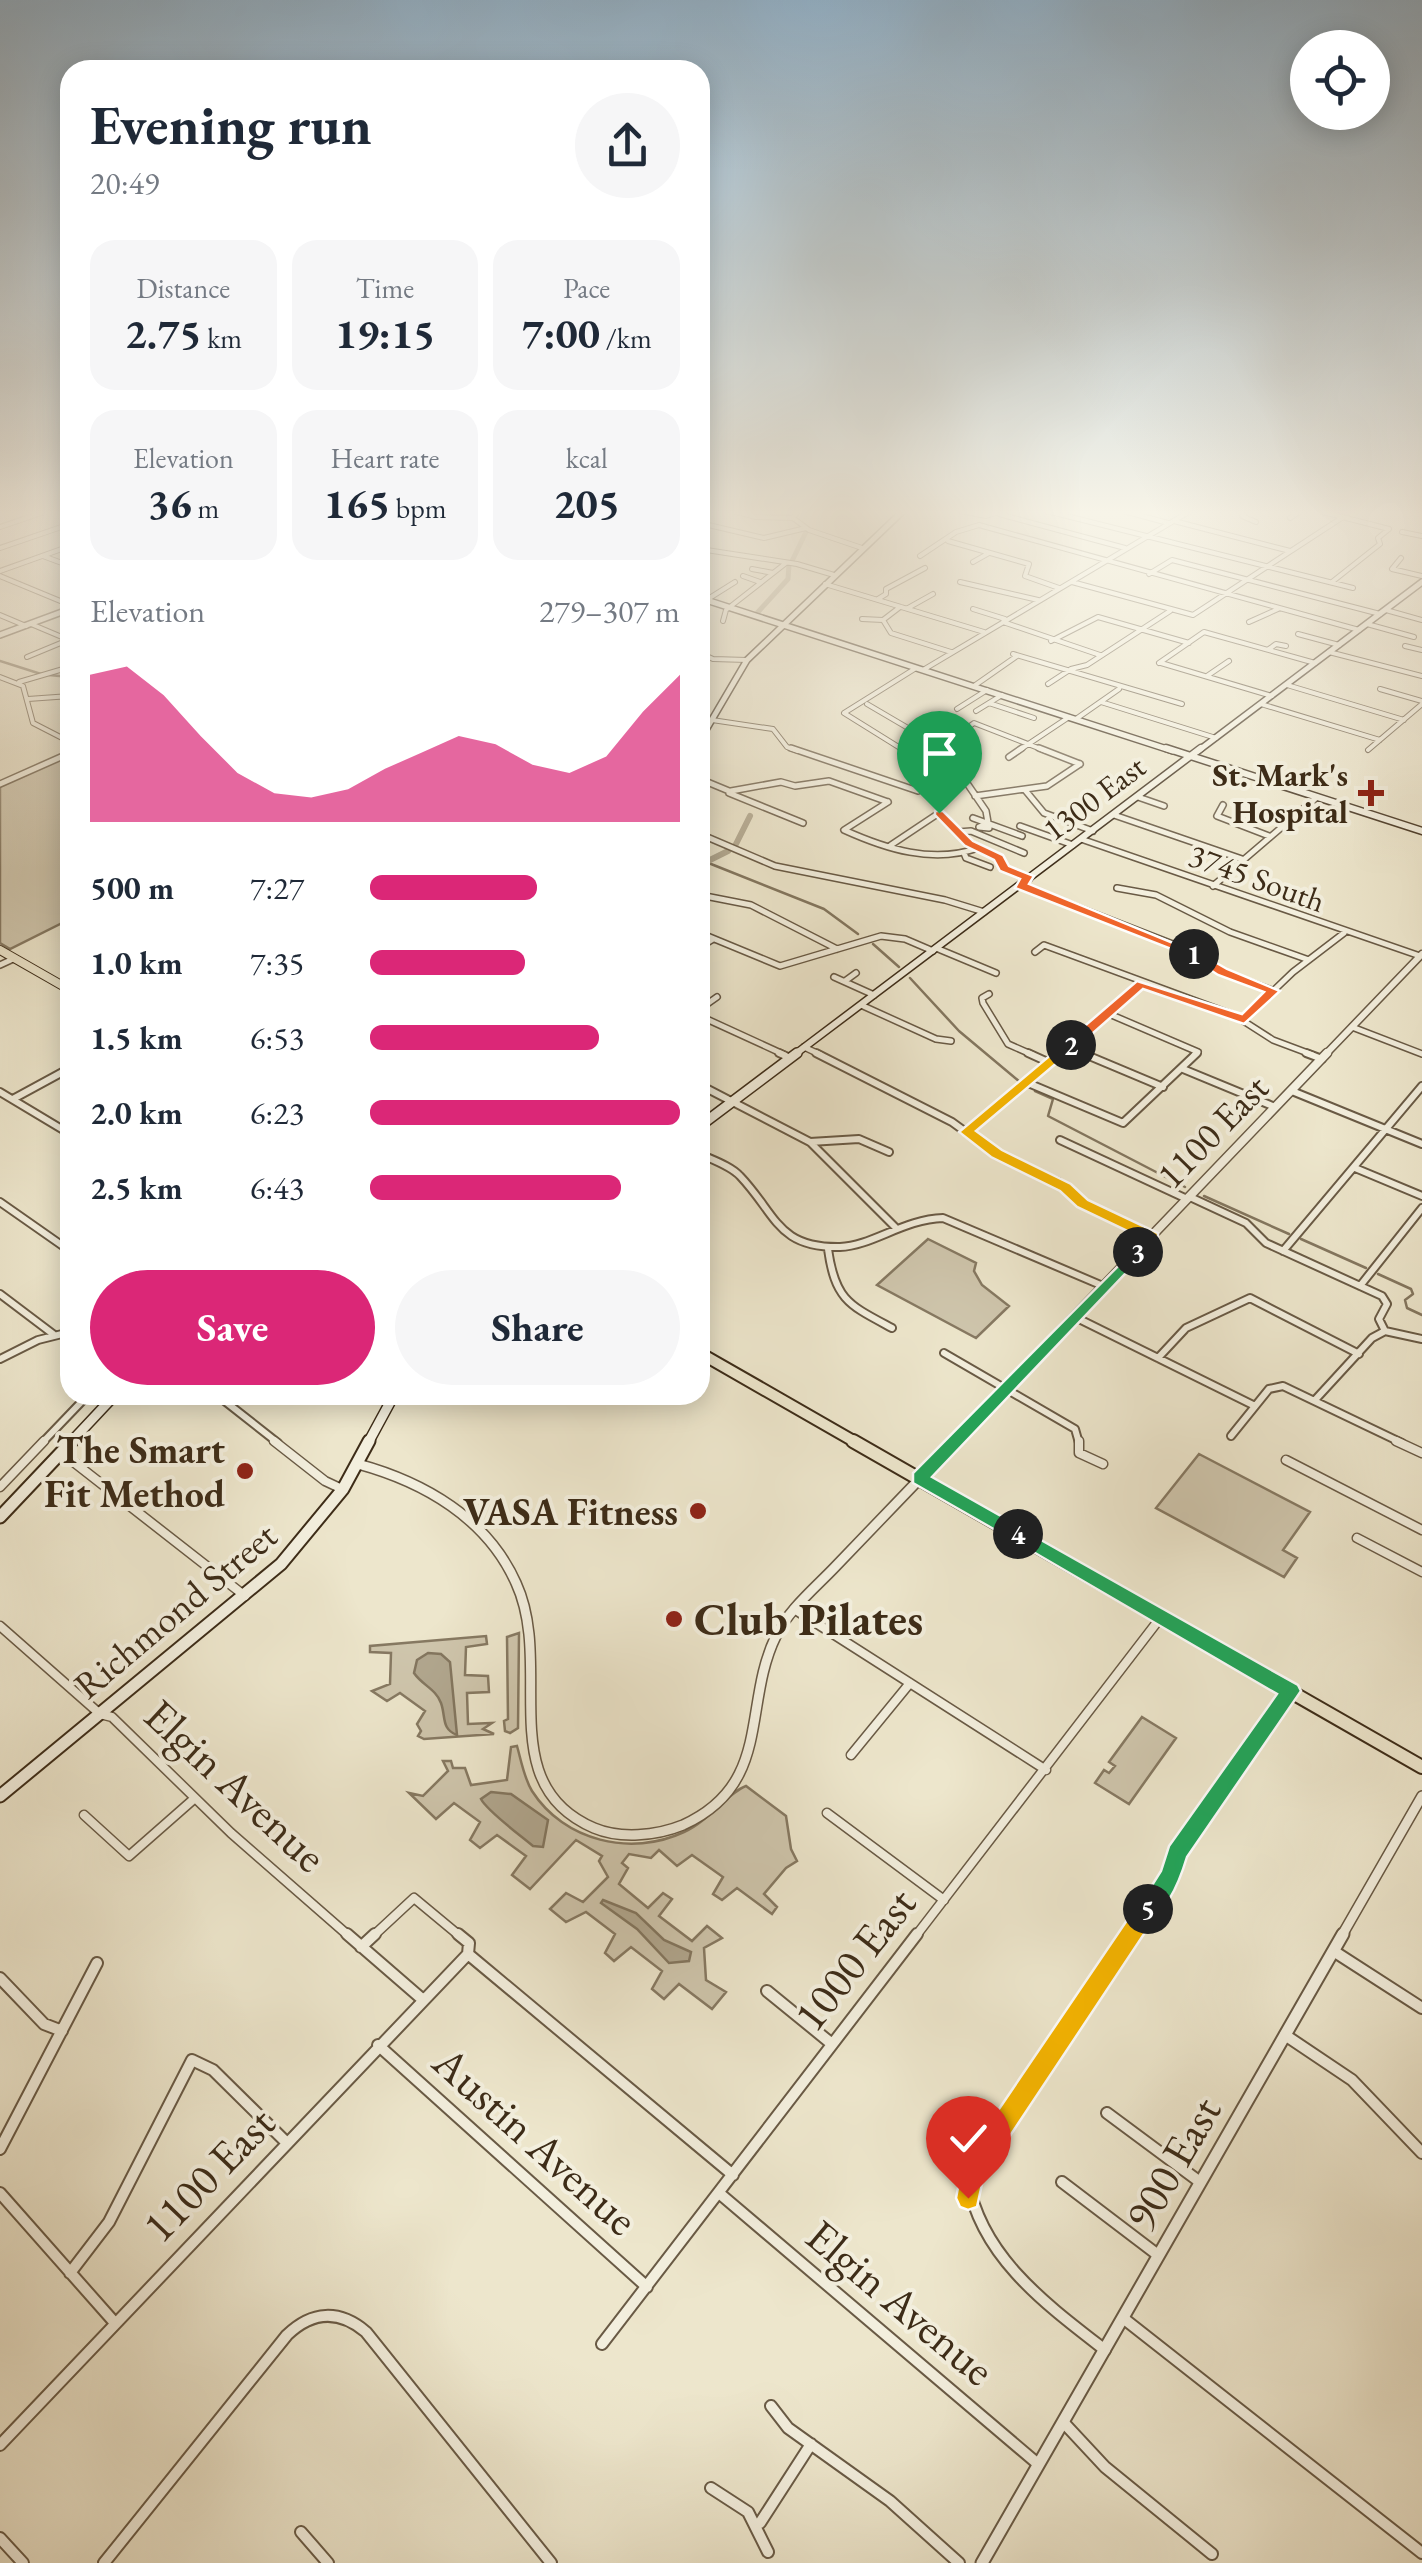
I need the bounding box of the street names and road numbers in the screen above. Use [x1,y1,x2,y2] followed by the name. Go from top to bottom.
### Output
[1034,746,1154,850] street label: 1300 East
[1183,834,1331,922] street label: 3745 South
[1146,1063,1278,1199] street label: 1100 East
[63,1511,287,1709] street label: Richmond Street
[133,1686,339,1884] street label: Elgin Avenue
[780,1876,928,2042] street label: 1000 East
[421,2032,651,2247] street label: Austin Avenue
[1111,2086,1233,2240] street label: 900 East
[129,2094,287,2254] street label: 1100 East
[795,2206,1007,2398] street label: Elgin Avenue

